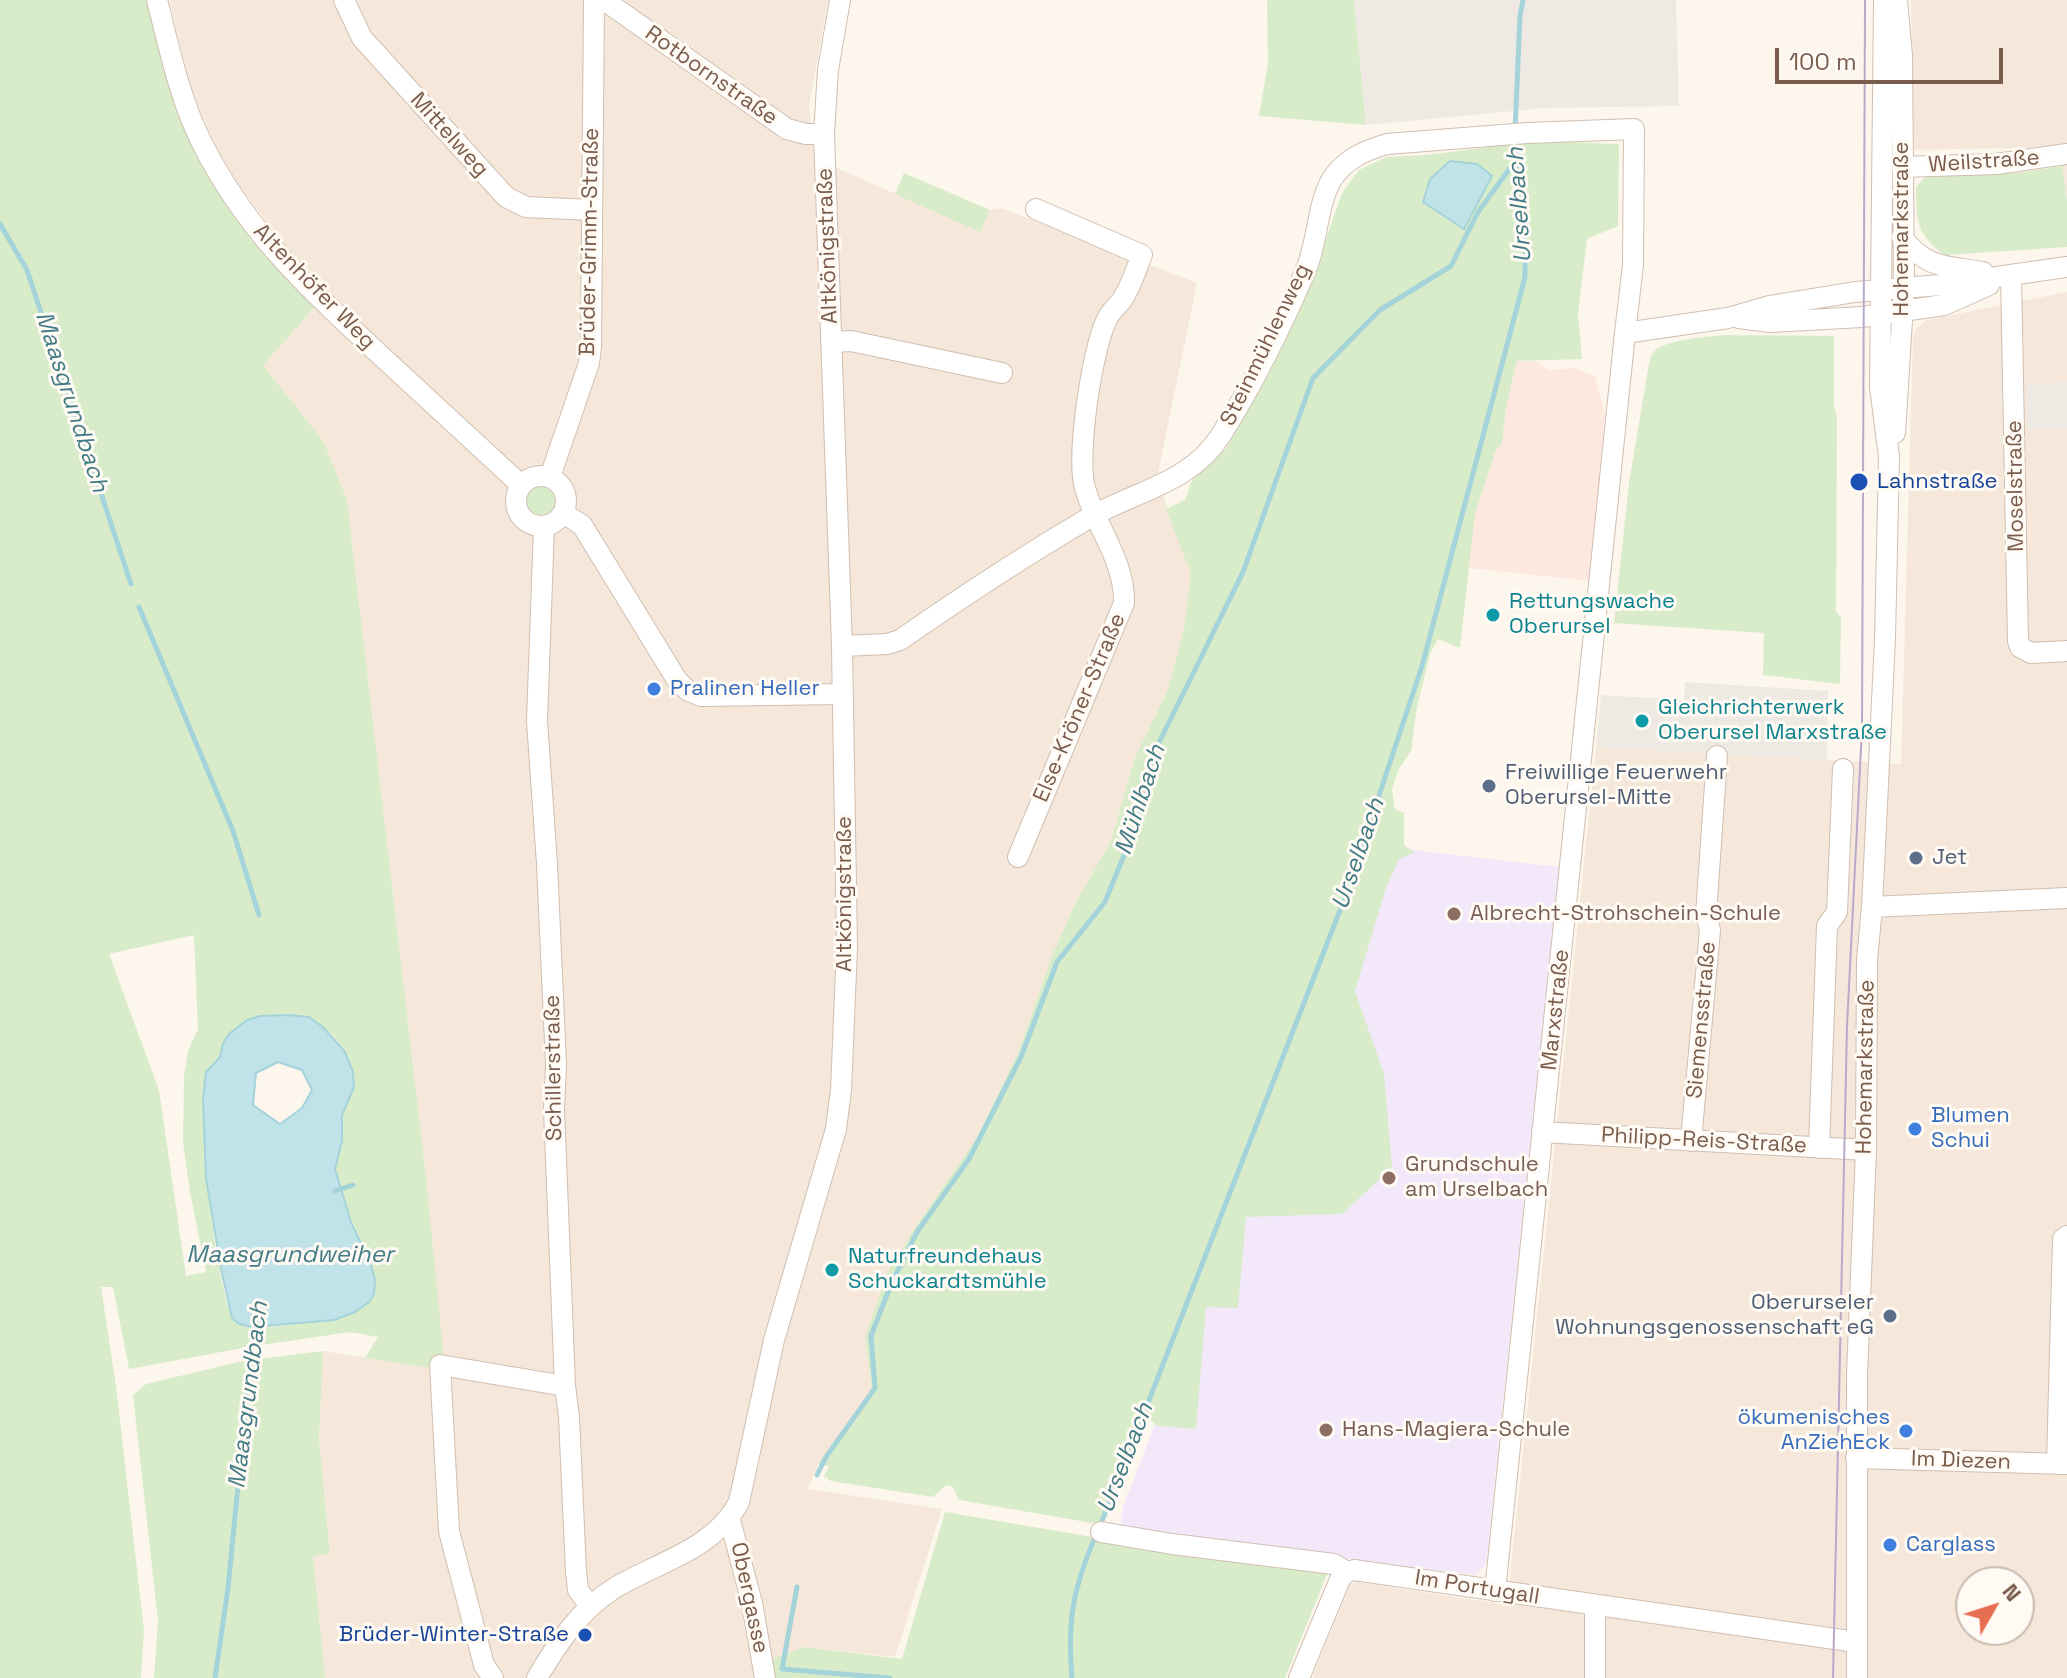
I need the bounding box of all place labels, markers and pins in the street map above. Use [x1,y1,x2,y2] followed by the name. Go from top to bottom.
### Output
[1877,469,1998,495] place label: Lahnstraße
[1848,471,1870,493] marker: Lahnstraße
[1509,589,1675,640] place label: Rettungswache Oberursel
[1484,606,1502,624] marker: Rettungswache Oberursel
[670,676,820,702] place label: Pralinen Heller
[645,680,663,698] marker: Pralinen Heller
[1658,695,1887,746] place label: Gleichrichterwerk Oberursel Marxstraße
[1633,712,1651,730] marker: Gleichrichterwerk Oberursel Marxstraße
[1505,760,1727,812] place label: Freiwillige Feuerwehr Oberursel-Mitte
[1480,777,1498,795] marker: Freiwillige Feuerwehr Oberursel-Mitte
[1932,845,1967,871] place label: Jet
[1907,849,1925,867] marker: Jet
[1470,901,1781,927] place label: Albrecht-Strohschein-Schule
[1445,905,1463,923] marker: Albrecht-Strohschein-Schule
[1931,1103,2010,1154] place label: Blumen Schui
[1906,1120,1924,1138] marker: Blumen Schui
[1405,1152,1548,1204] place label: Grundschule am Urselbach
[1380,1169,1398,1187] marker: Grundschule am Urselbach
[848,1244,1047,1296] place label: Naturfreundehaus Schuckardtsmühle
[823,1261,841,1279] marker: Naturfreundehaus Schuckardtsmühle
[1555,1290,1874,1342] place label: Oberurseler Wohnungsgenossenschaft eG
[1881,1307,1899,1325] marker: Oberurseler Wohnungsgenossenschaft eG
[1737,1405,1890,1456] place label: ökumenisches AnZiehEck
[1342,1417,1570,1443] place label: Hans-Magiera-Schule
[1317,1421,1335,1439] marker: Hans-Magiera-Schule
[1897,1422,1915,1440] marker: ökumenisches AnZiehEck
[1906,1532,1996,1558] place label: Carglass
[1881,1536,1899,1554] marker: Carglass
[339,1622,569,1648] place label: Brüder-Winter-Straße
[576,1626,594,1644] marker: Brüder-Winter-Straße

